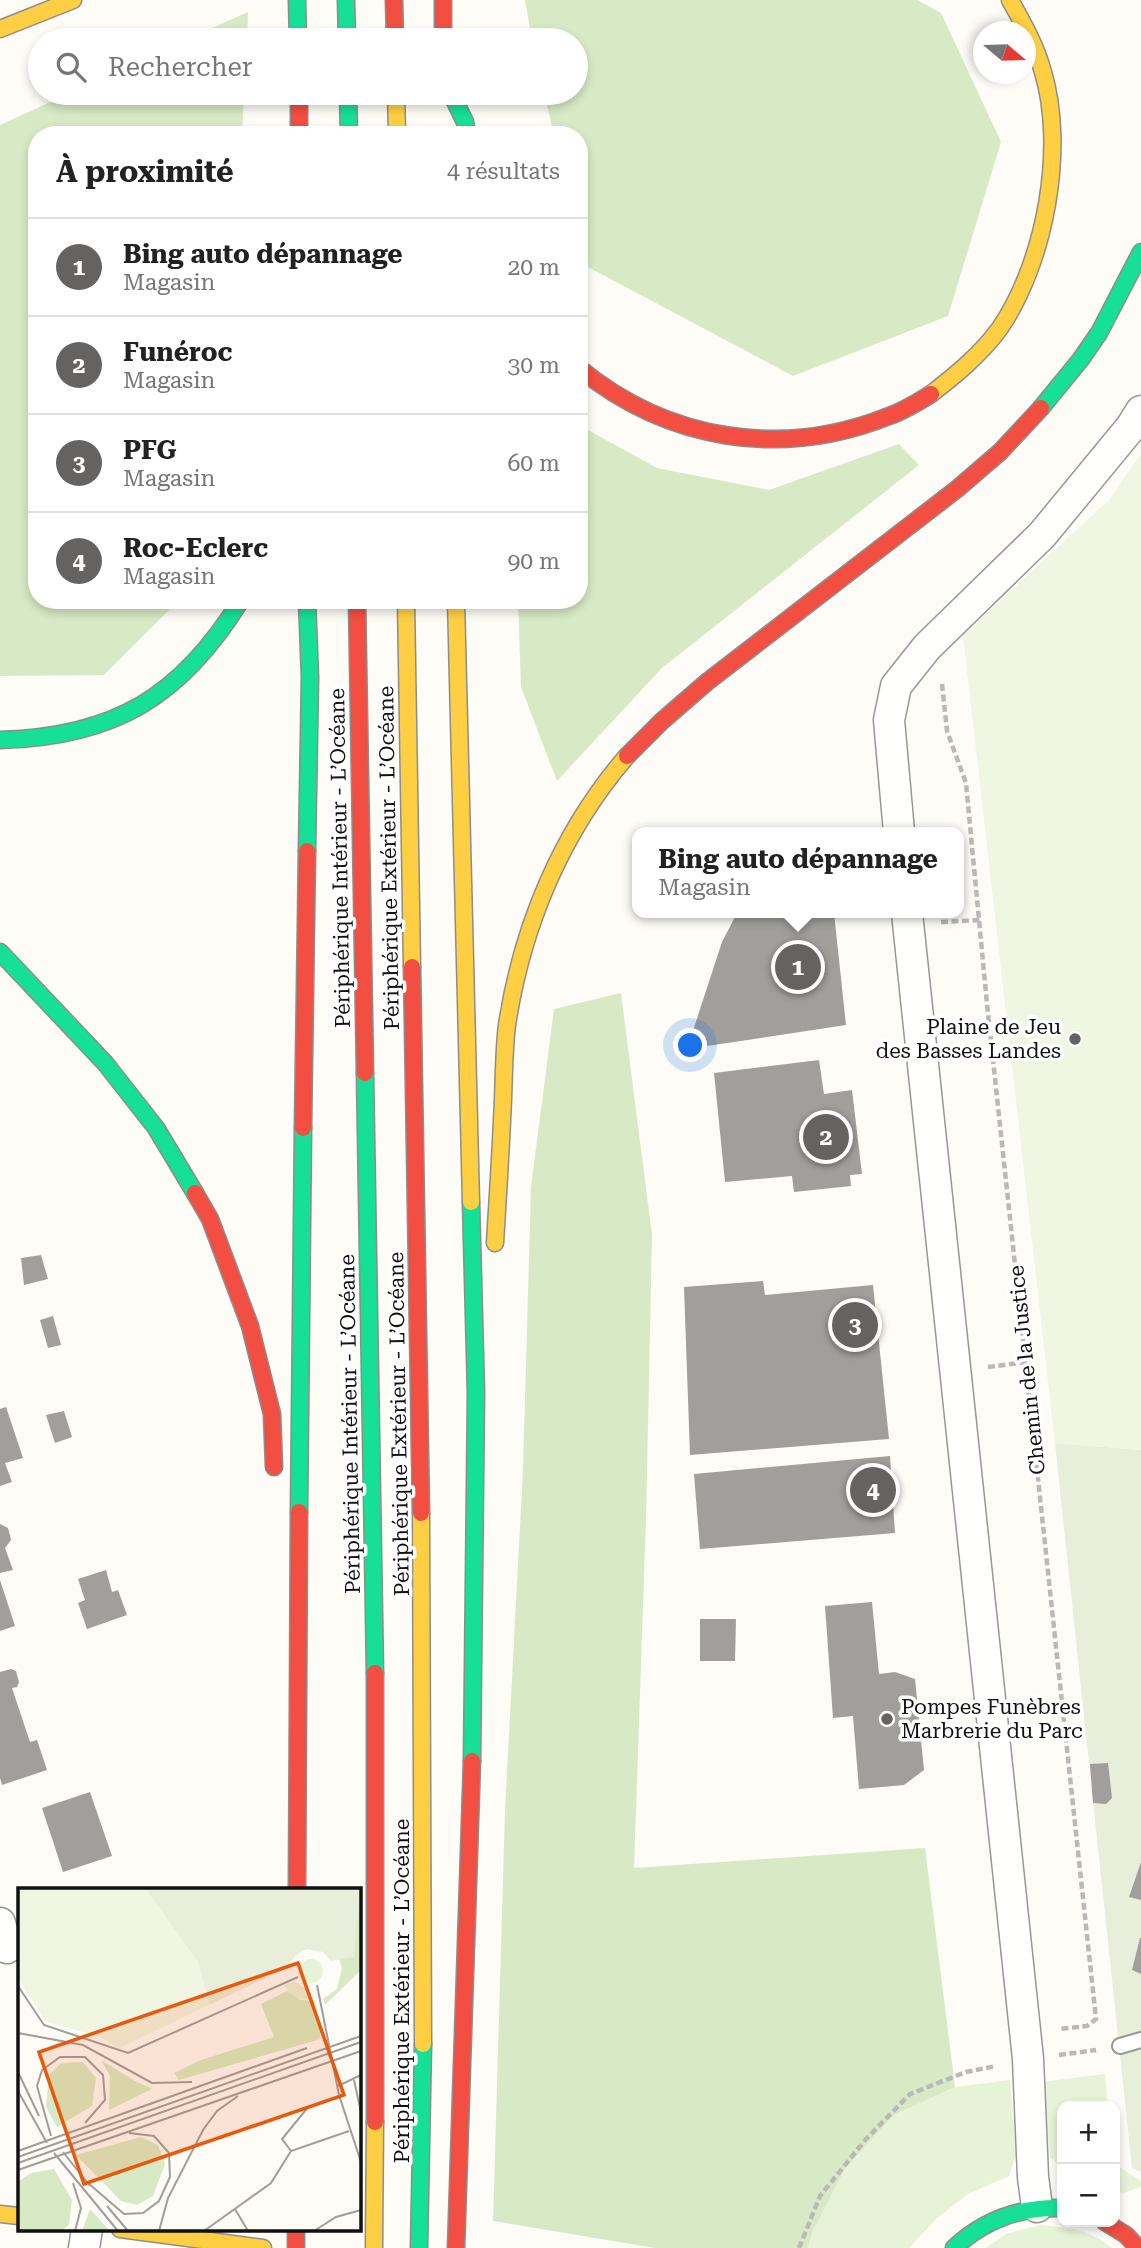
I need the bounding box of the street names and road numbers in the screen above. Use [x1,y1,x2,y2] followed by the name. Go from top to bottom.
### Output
[374,686,404,1030] street label: Périphérique Extérieur - L’Océane
[325,688,355,1028] street label: Périphérique Intérieur - L’Océane
[384,1252,414,1596] street label: Périphérique Extérieur - L’Océane
[335,1254,365,1594] street label: Périphérique Intérieur - L’Océane
[1004,1264,1050,1476] street label: Chemin de la Justice
[390,1819,414,2163] street label: Périphérique Extérieur - L’Océane

